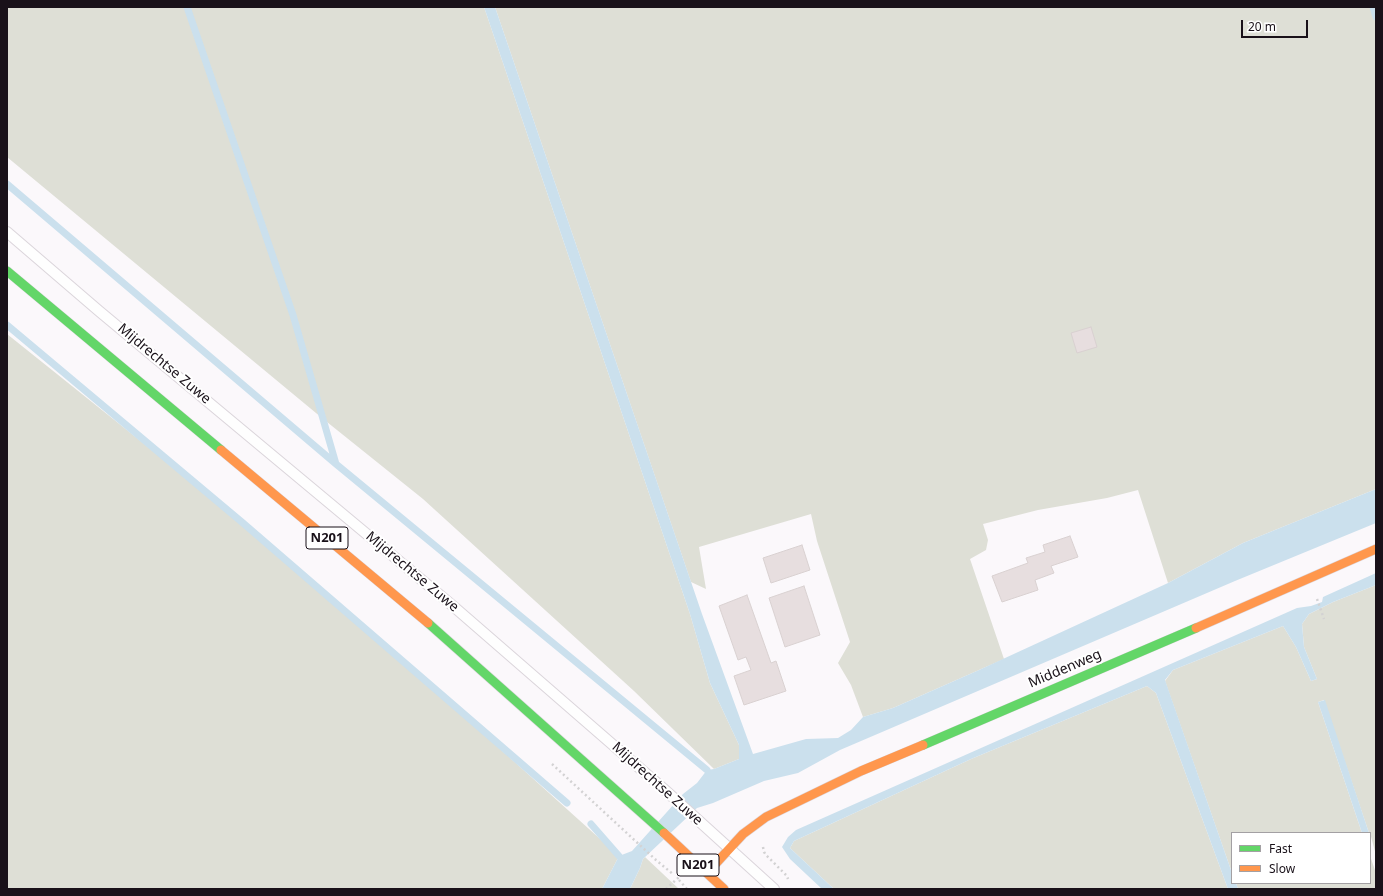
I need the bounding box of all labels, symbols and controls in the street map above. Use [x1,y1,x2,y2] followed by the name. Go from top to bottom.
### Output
[1243,12,1310,38] scale bar
[1248,18,1276,35] text: 20 m
[114,320,214,408] street label: Mijdrechtse Zuwe
[306,527,348,549] road number: N201
[362,528,462,616] street label: Mijdrechtse Zuwe
[1026,646,1104,692] street label: Middenweg
[608,739,706,829] street label: Mijdrechtse Zuwe
[1231,832,1371,884] legend
[1269,840,1292,857] text: Fast
[677,854,719,876] road number: N201
[1269,860,1295,877] text: Slow

